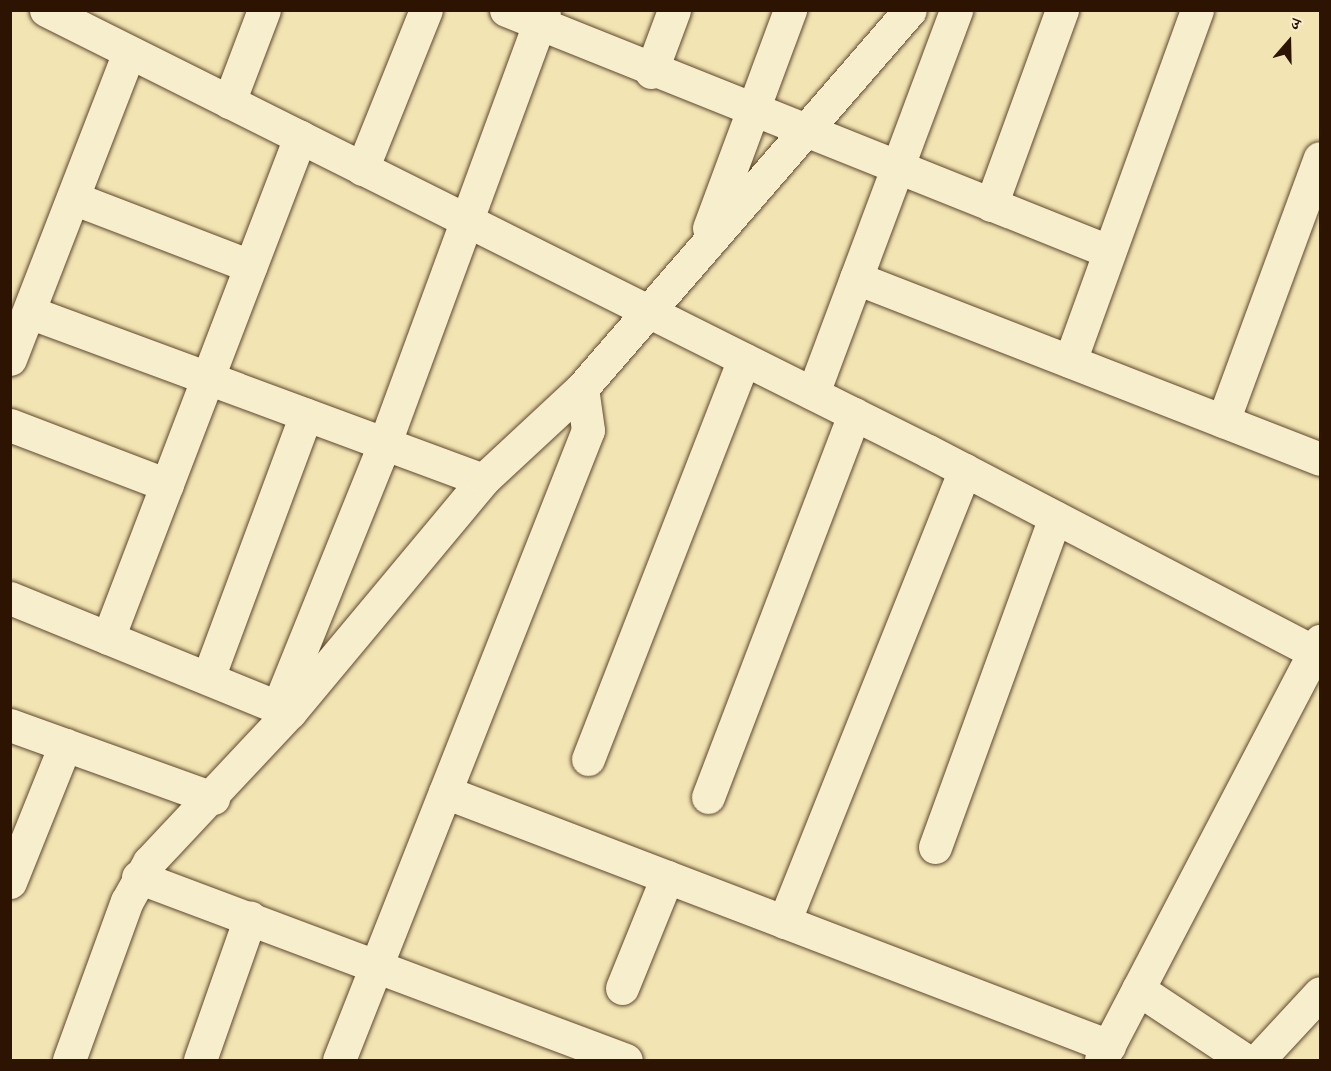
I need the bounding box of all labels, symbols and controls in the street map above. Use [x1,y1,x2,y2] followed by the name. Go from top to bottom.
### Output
[1259,12,1319,72] north arrow
[1288,13,1303,37] text: उ

